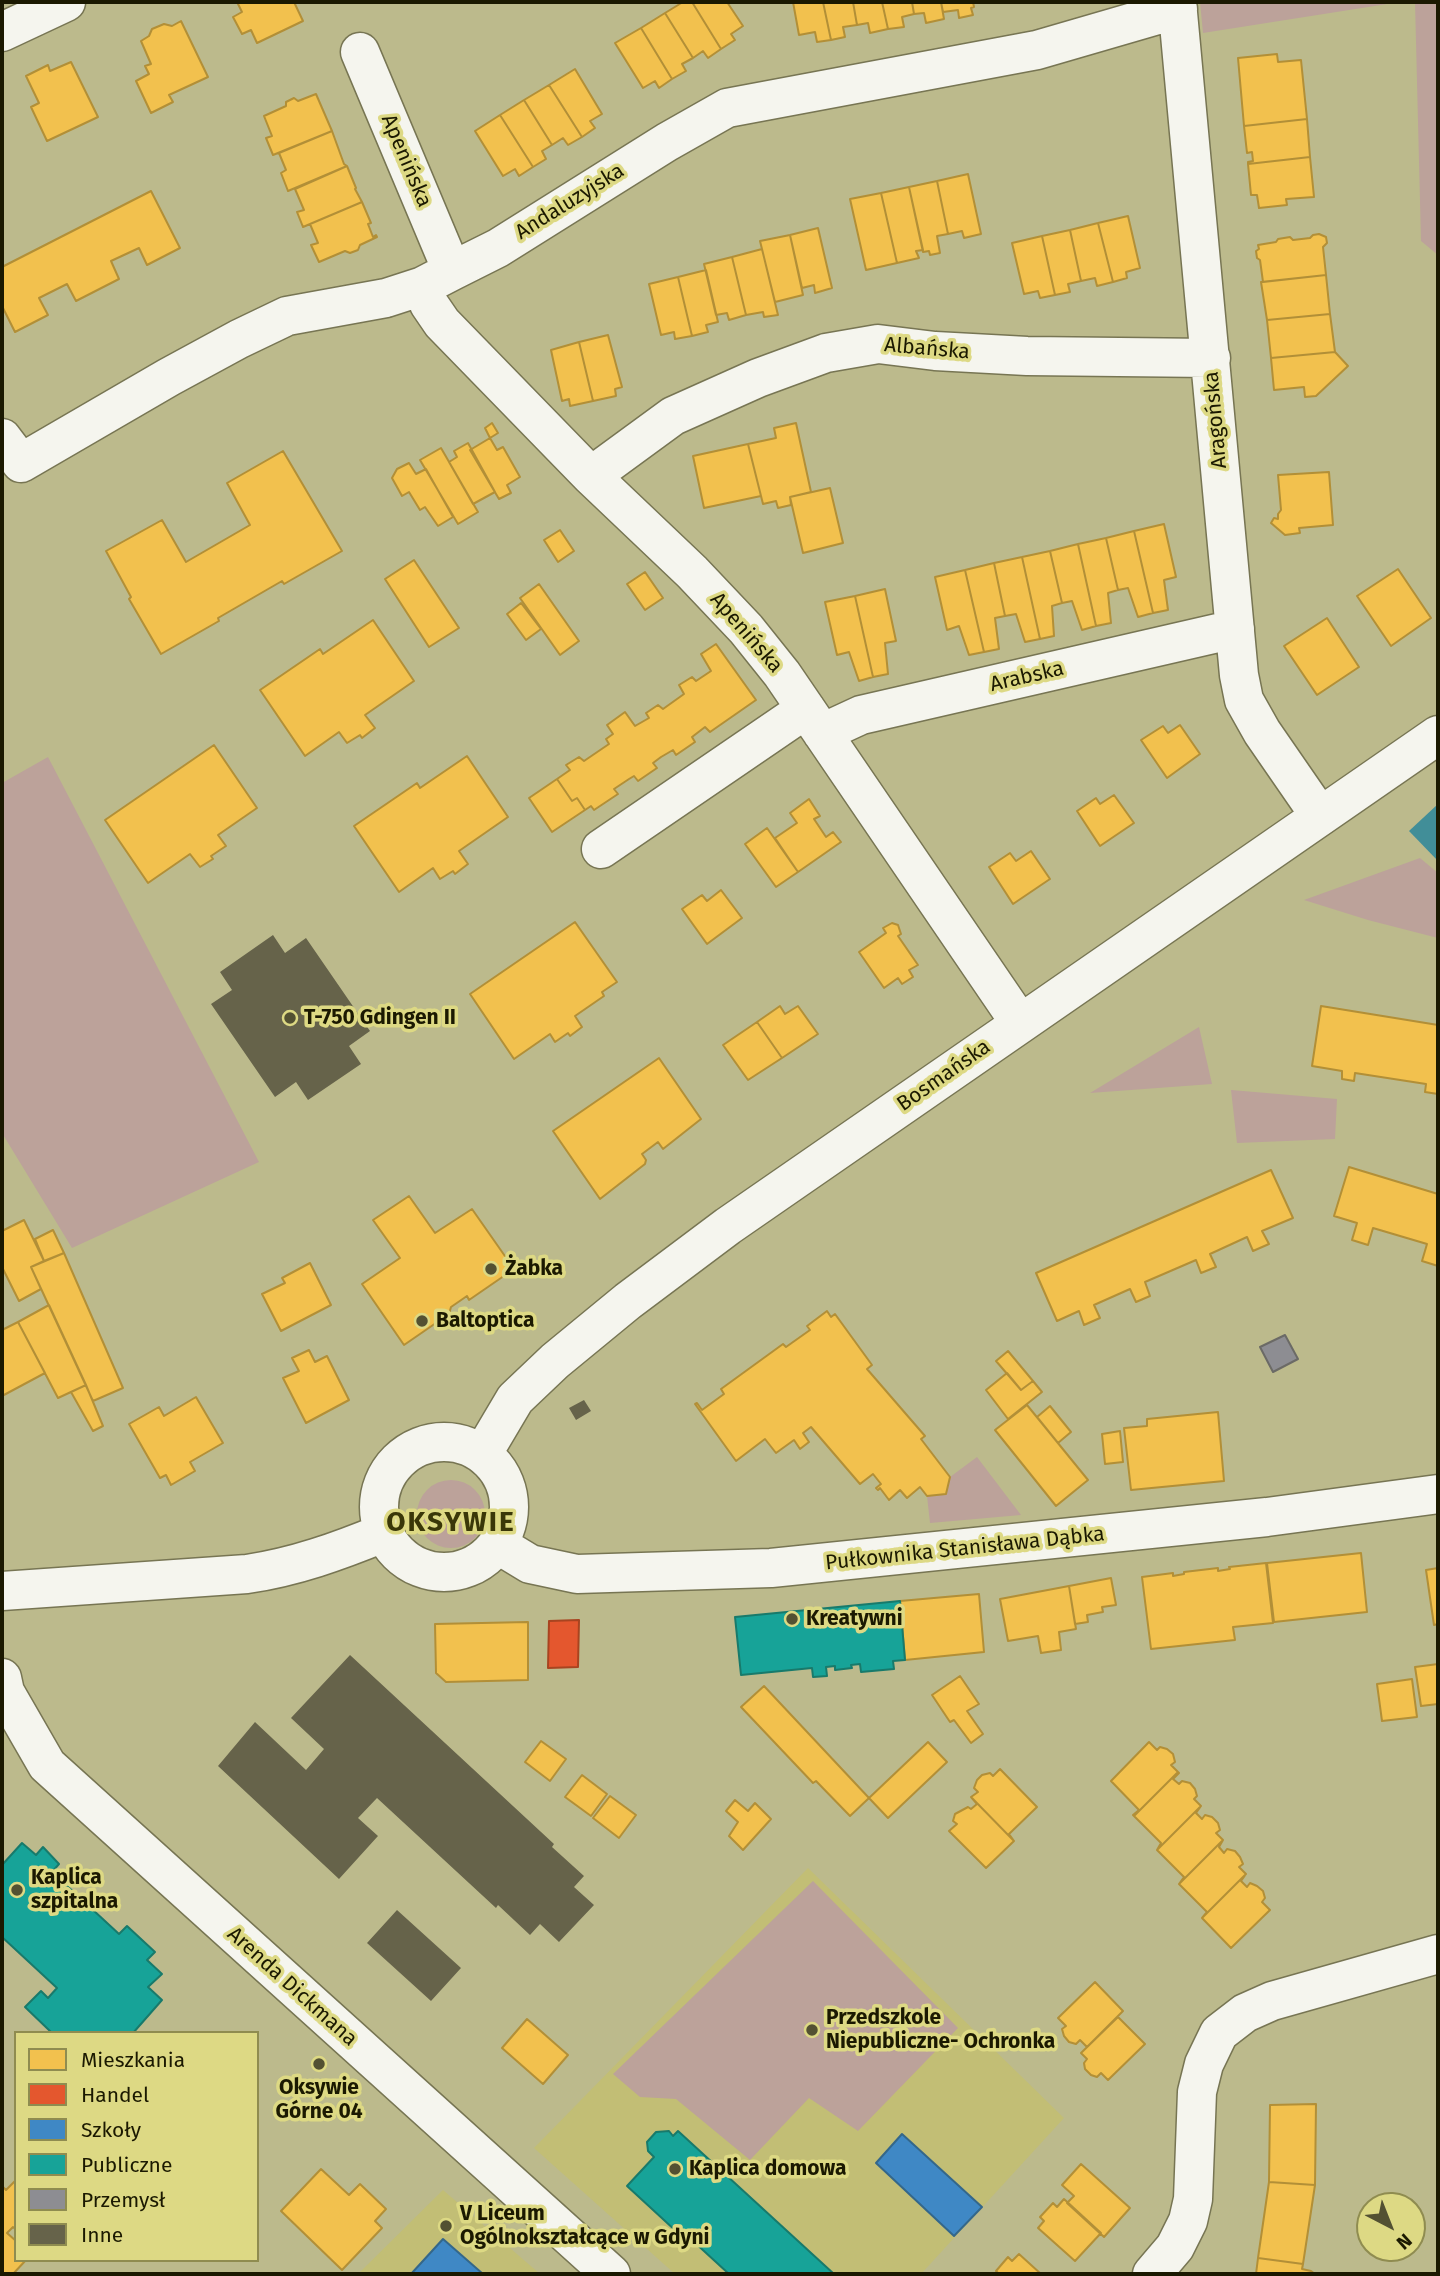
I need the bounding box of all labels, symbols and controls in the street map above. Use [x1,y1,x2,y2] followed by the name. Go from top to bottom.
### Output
[375,111,437,211] street label: Apenińska
[511,159,629,245] street label: Andaluzyjska
[883,333,971,365] street label: Albańska
[1199,370,1233,470] street label: Aragońska
[704,588,788,678] street label: Apenińska
[988,656,1066,698] street label: Arabska
[304,1005,456,1031] place label: T-750 Gdingen II
[282,1010,298,1026] marker: T-750 Gdingen II
[892,1035,996,1117] street label: Bosmańska
[505,1256,563,1282] place label: Żabka
[483,1261,499,1277] marker: Żabka
[436,1308,534,1334] place label: Baltoptica
[414,1313,430,1329] marker: Baltoptica
[387,1506,515,1540] district label: OKSYWIE
[824,1522,1106,1576] street label: Pułkownika Stanisława Dąbka
[806,1606,903,1632] place label: Kreatywni
[784,1611,800,1627] marker: Kreatywni
[31,1865,118,1915] place label: Kaplica szpitalna
[9,1882,25,1898] marker: Kaplica szpitalna
[222,1922,362,2052] street label: Arenda Dickmana
[826,2005,1055,2055] place label: Przedszkole Niepubliczne- Ochronka
[804,2022,820,2038] marker: Przedszkole Niepubliczne- Ochronka
[14,2031,259,2262] legend
[81,2047,185,2073] text: Mieszkania
[311,2056,327,2072] marker: Oksywie Górne 04
[275,2075,363,2125] place label: Oksywie Górne 04
[81,2082,149,2108] text: Handel
[81,2117,141,2143] text: Szkoły
[81,2152,172,2178] text: Publiczne
[689,2156,846,2182] place label: Kaplica domowa
[667,2161,683,2177] marker: Kaplica domowa
[81,2187,165,2213] text: Przemysł
[1356,2192,1426,2262] north arrow
[460,2201,709,2251] place label: V Liceum Ogólnokształcące w Gdyni
[438,2218,454,2234] marker: V Liceum Ogólnokształcące w Gdyni
[81,2222,123,2248] text: Inne
[1392,2229,1416,2254] text: N

